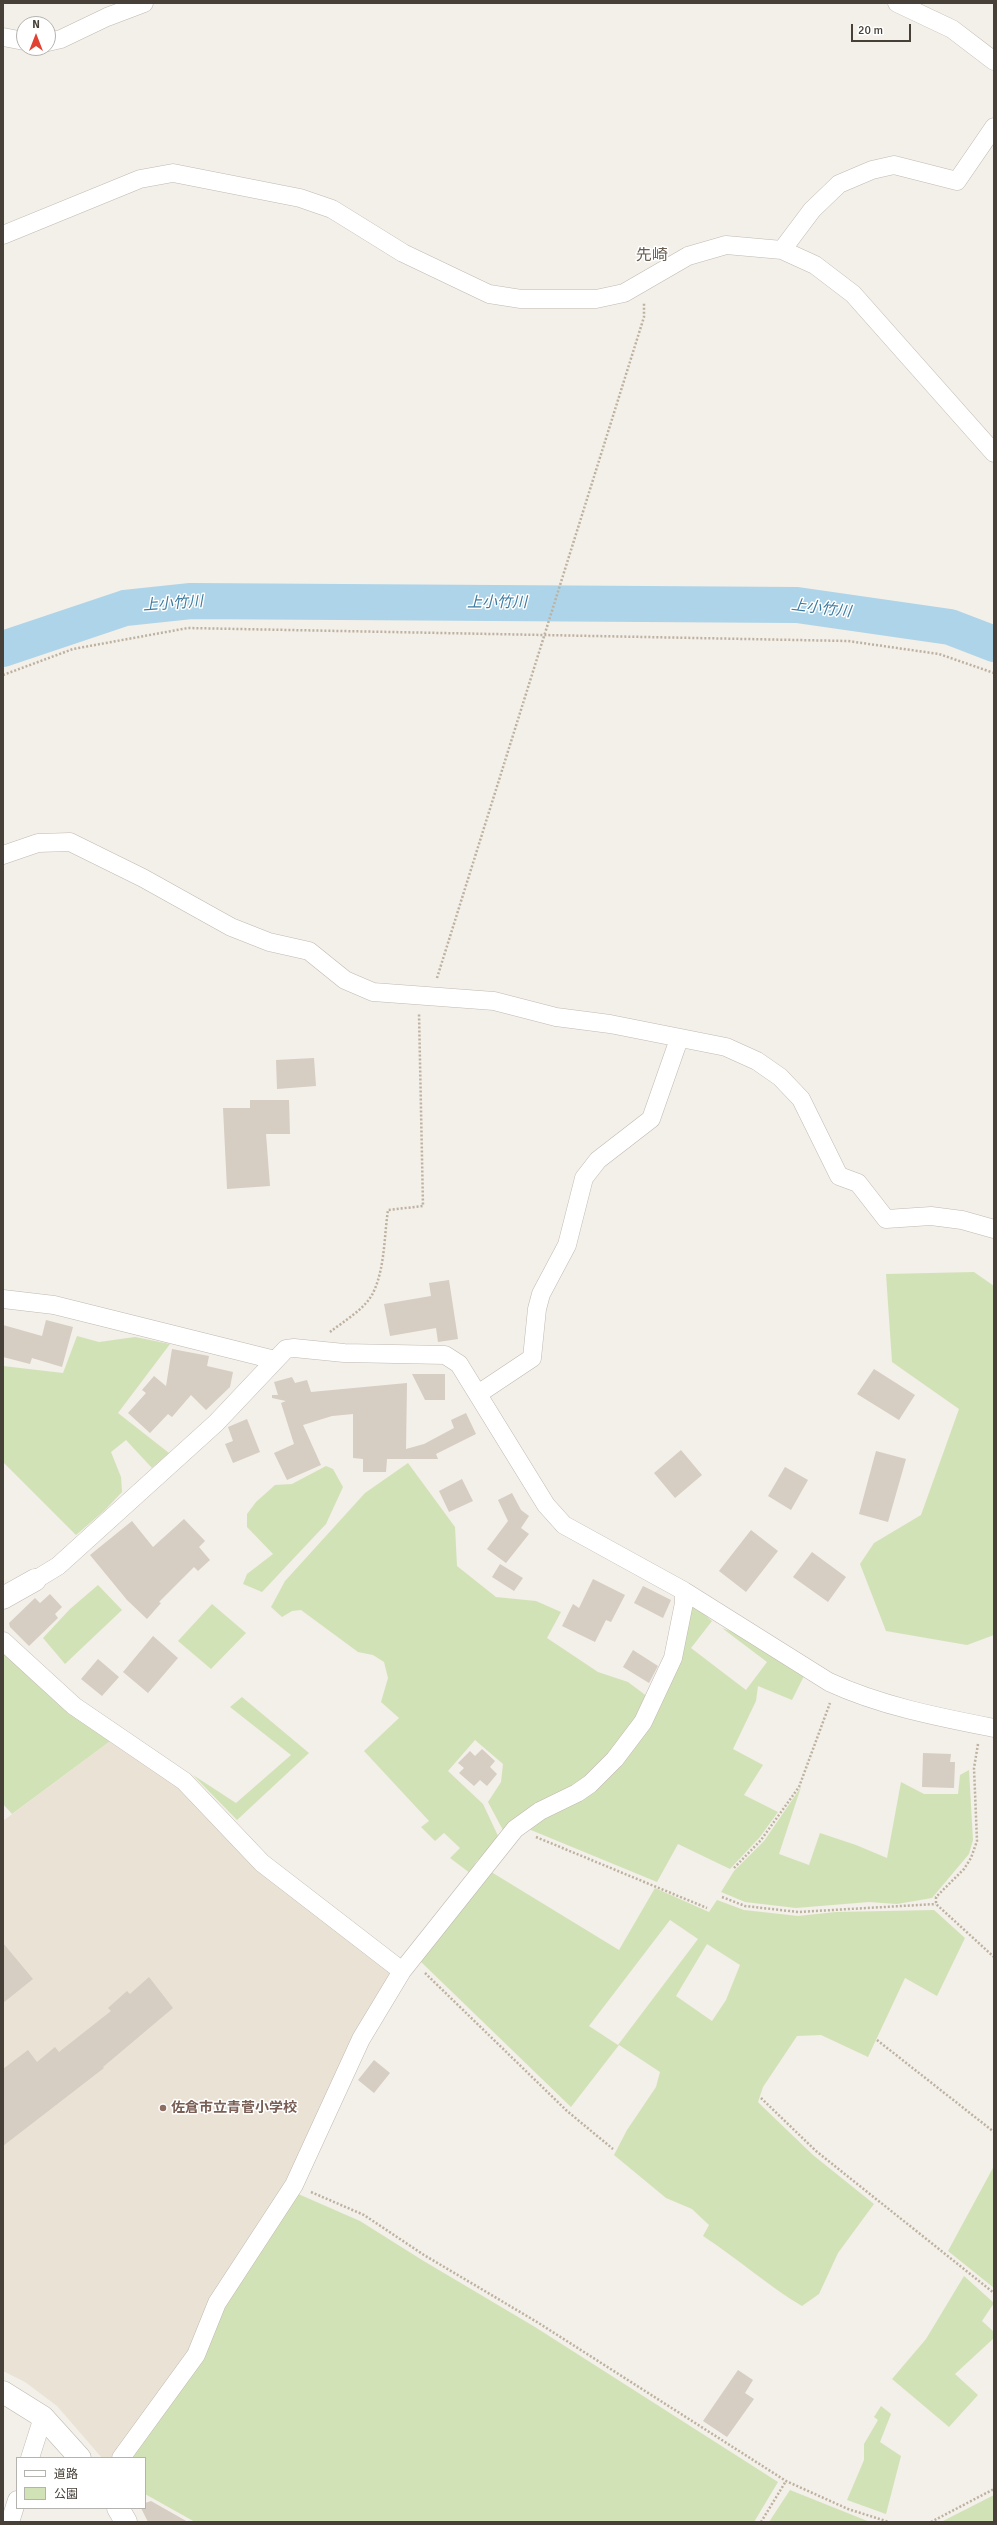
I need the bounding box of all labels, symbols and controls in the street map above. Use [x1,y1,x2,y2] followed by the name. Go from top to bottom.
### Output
[16,16,56,56] north arrow
[853,16,913,42] scale bar
[32,18,40,31] text: N
[858,23,883,38] text: 20 m
[636,246,668,266] district label: 先崎
[142,593,204,615] water label: 上小竹川
[467,594,527,612] water label: 上小竹川
[790,596,852,622] water label: 上小竹川
[171,2100,297,2116] place label: 佐倉市立青菅小学校
[158,2103,168,2113] marker: 佐倉市立青菅小学校
[16,2457,146,2509] legend
[54,2467,78,2482] text: 道路
[54,2487,78,2502] text: 公園

